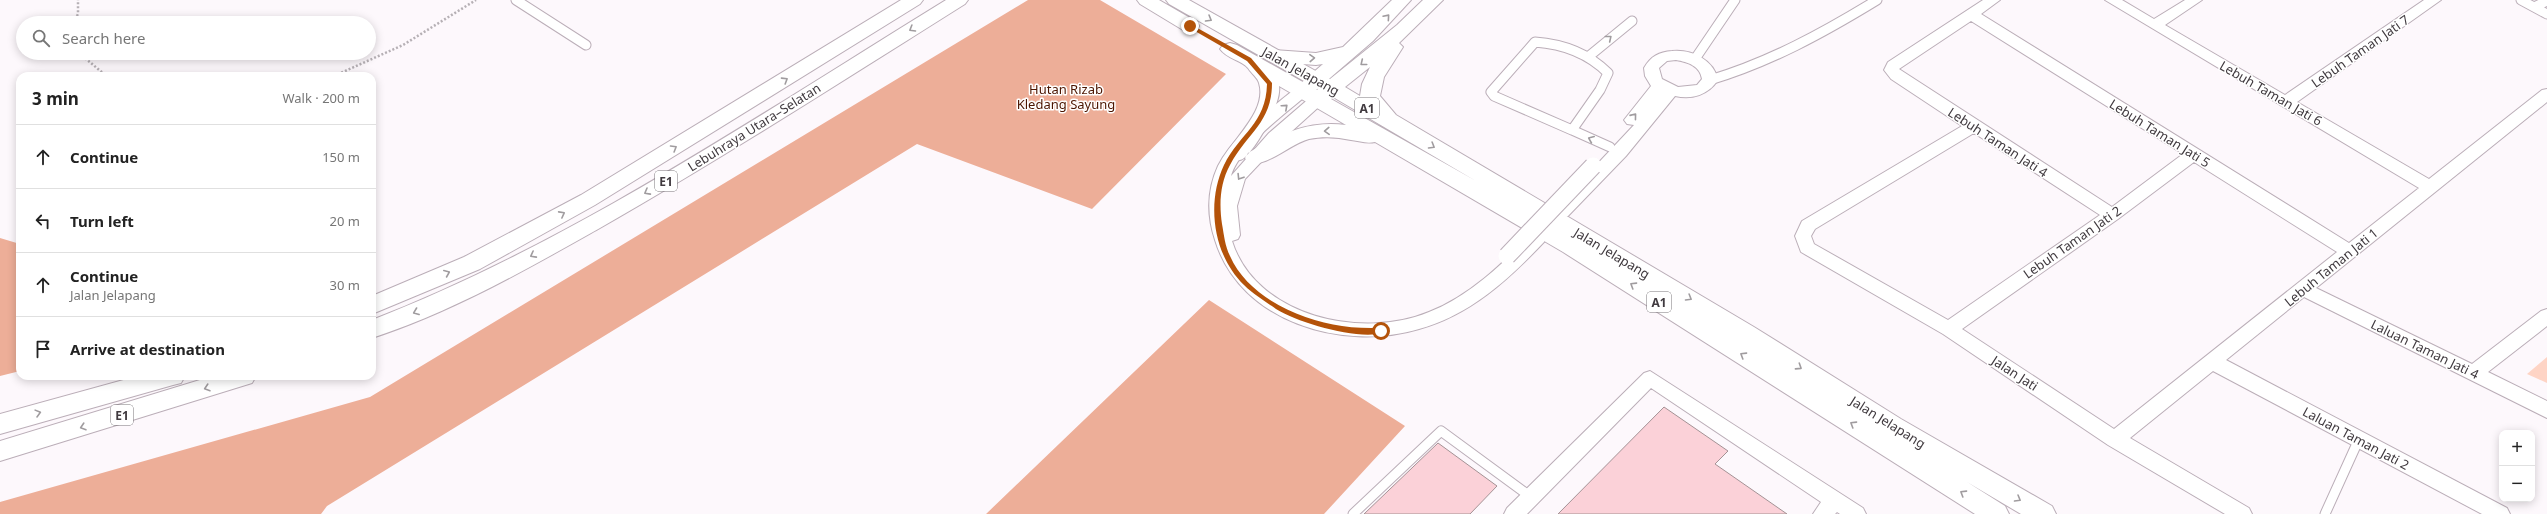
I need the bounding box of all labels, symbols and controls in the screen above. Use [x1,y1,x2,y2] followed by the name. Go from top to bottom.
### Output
[2307,10,2413,92] street label: Lebuh Taman Jati 7
[1205,14,1212,22] one-way arrow
[1383,14,1390,21] one-way arrow
[16,16,376,60] search box
[1181,17,1199,35] route end
[909,24,916,32] one-way arrow
[30,27,52,49] icon: search
[62,28,145,48] text: Search here
[1605,36,1612,43] one-way arrow
[1257,41,1343,100] street label: Jalan Jelapang
[1309,54,1315,63] one-way arrow
[2216,56,2326,130] street label: Lebuh Taman Jati 6
[1360,58,1367,65] one-way arrow
[781,78,788,85] one-way arrow
[684,79,824,175] street label: Lebuhraya Utara–Selatan
[1017,80,1115,113] park label: Hutan Rizab Kledang Sayung
[32,87,79,110] text: 3 min
[282,89,360,107] text: Walk · 200 m
[2106,95,2214,171] street label: Lebuh Taman Jati 5
[1355,98,1379,118] road number: A1
[1945,103,2052,181] street label: Lebuh Taman Jati 4
[1280,104,1288,111] one-way arrow
[1630,114,1637,121] one-way arrow
[1324,126,1330,135] one-way arrow
[1588,135,1595,143] one-way arrow
[1428,141,1435,149] one-way arrow
[670,145,677,153] one-way arrow
[32,146,54,168] icon: ahead
[70,147,138,167] text: Continue
[322,148,360,166] text: 150 m
[655,171,677,191] road number: E1
[1238,172,1245,179] one-way arrow
[643,187,651,195] one-way arrow
[2019,201,2125,283] street label: Lebuh Taman Jati 2
[32,210,54,232] icon: left
[70,211,134,231] text: Turn left
[330,212,360,230] text: 20 m
[558,212,565,219] one-way arrow
[1569,222,1653,283] street label: Jalan Jelapang
[2280,224,2382,310] street label: Lebuh Taman Jati 1
[530,251,537,258] one-way arrow
[70,266,138,286] text: Continue
[443,270,450,278] one-way arrow
[32,274,54,296] icon: ahead
[330,276,360,294] text: 30 m
[1630,282,1637,290] one-way arrow
[70,286,156,304] text: Jalan Jelapang
[1647,292,1671,312] road number: A1
[1685,294,1692,301] one-way arrow
[413,307,420,315] one-way arrow
[2368,315,2483,383] street label: Laluan Taman Jati 4
[1372,322,1390,340] route start
[32,338,54,360] icon: arrive
[70,339,225,359] text: Arrive at destination
[1987,350,2042,395] street label: Jalan Jati
[1740,352,1747,359] one-way arrow
[1795,362,1802,369] one-way arrow
[203,383,210,392] one-way arrow
[1845,391,1929,452] street label: Jalan Jelapang
[2300,402,2412,474] street label: Laluan Taman Jati 2
[111,405,133,425] road number: E1
[34,410,41,418] one-way arrow
[1850,421,1857,429] one-way arrow
[79,422,86,431] one-way arrow
[2499,430,2535,502] map controls
[2499,430,2535,466] button: +
[2499,466,2535,502] button: −
[1960,490,1967,498] one-way arrow
[2014,495,2021,502] one-way arrow

